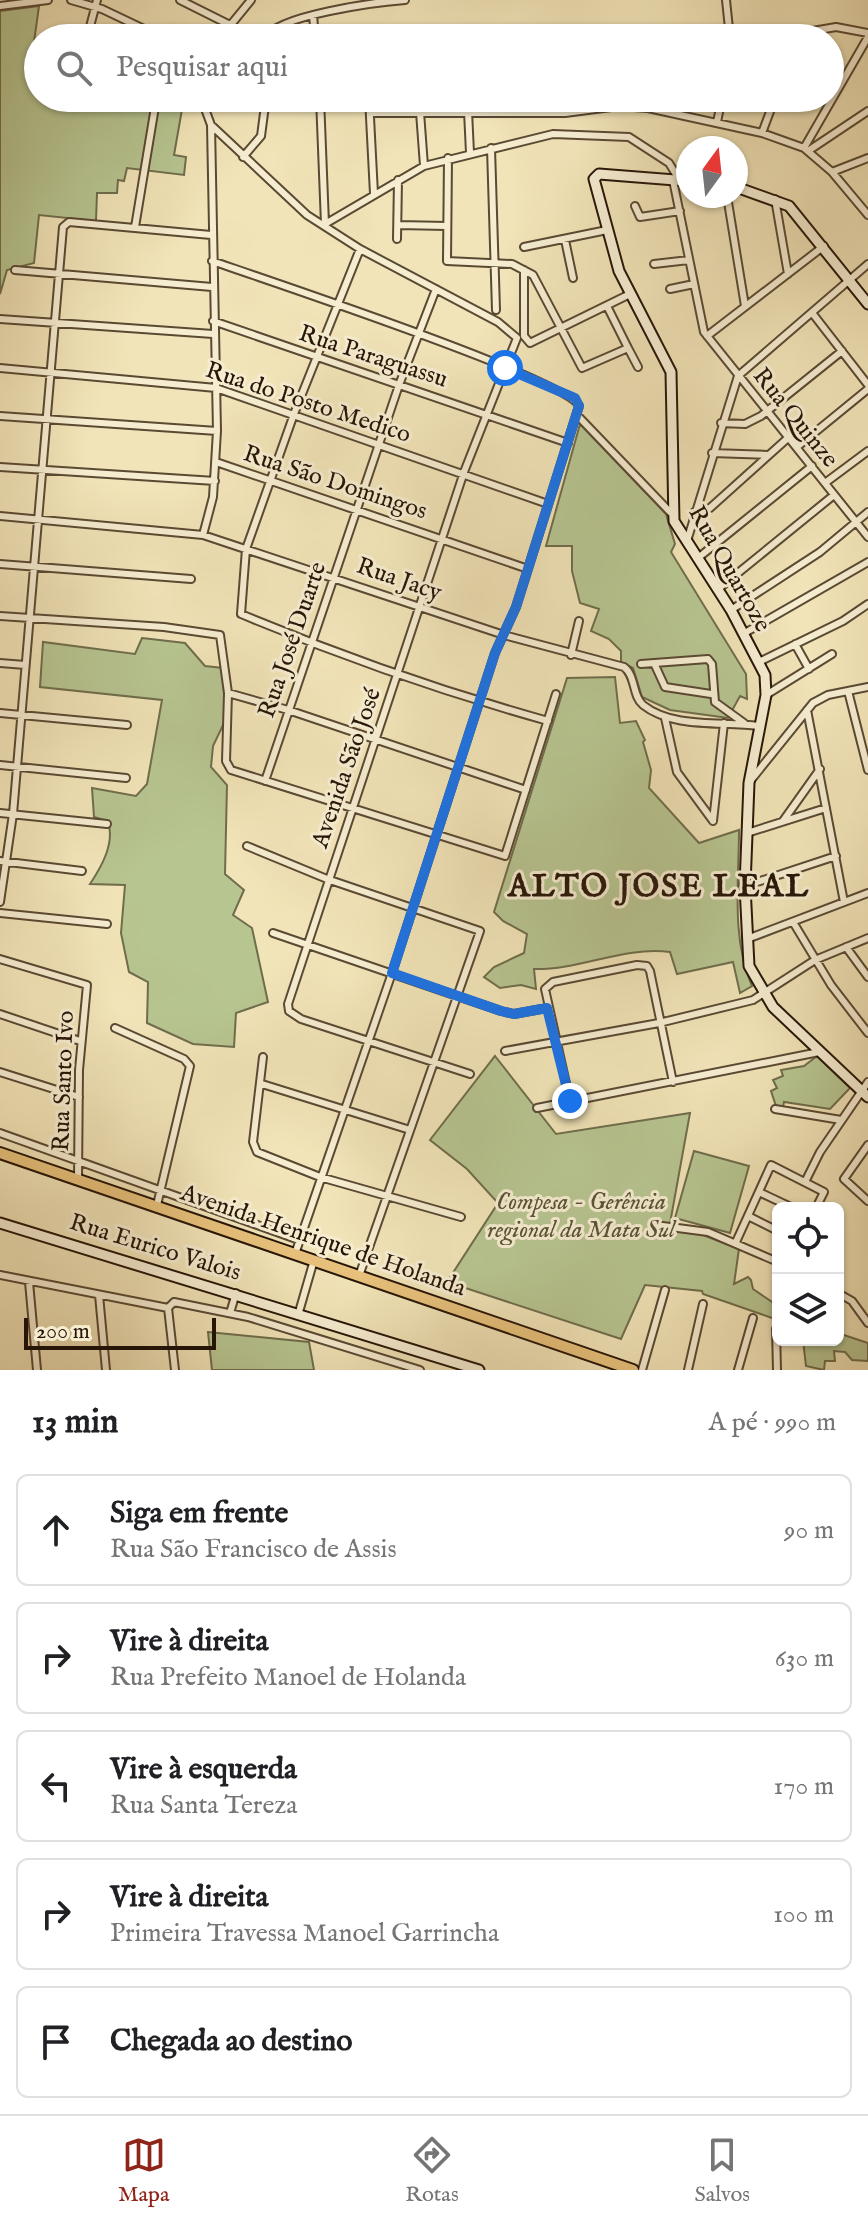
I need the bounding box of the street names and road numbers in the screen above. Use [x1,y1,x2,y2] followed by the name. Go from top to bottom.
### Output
[295,318,451,396] street label: Rua Paraguassu
[201,355,415,451] street label: Rua do Posto Medico
[745,362,845,474] street label: Rua Quinze
[239,439,431,527] street label: Rua São Domingos
[680,500,778,638] street label: Rua Quartoze
[352,551,446,609] street label: Rua Jacy
[252,558,334,722] street label: Rua José Duarte
[305,684,389,853] street label: Avenida São José
[46,1010,82,1152] street label: Rua Santo Ivo
[175,1177,470,1305] street label: Avenida Henrique de Holanda
[66,1207,244,1289] street label: Rua Eurico Valois

